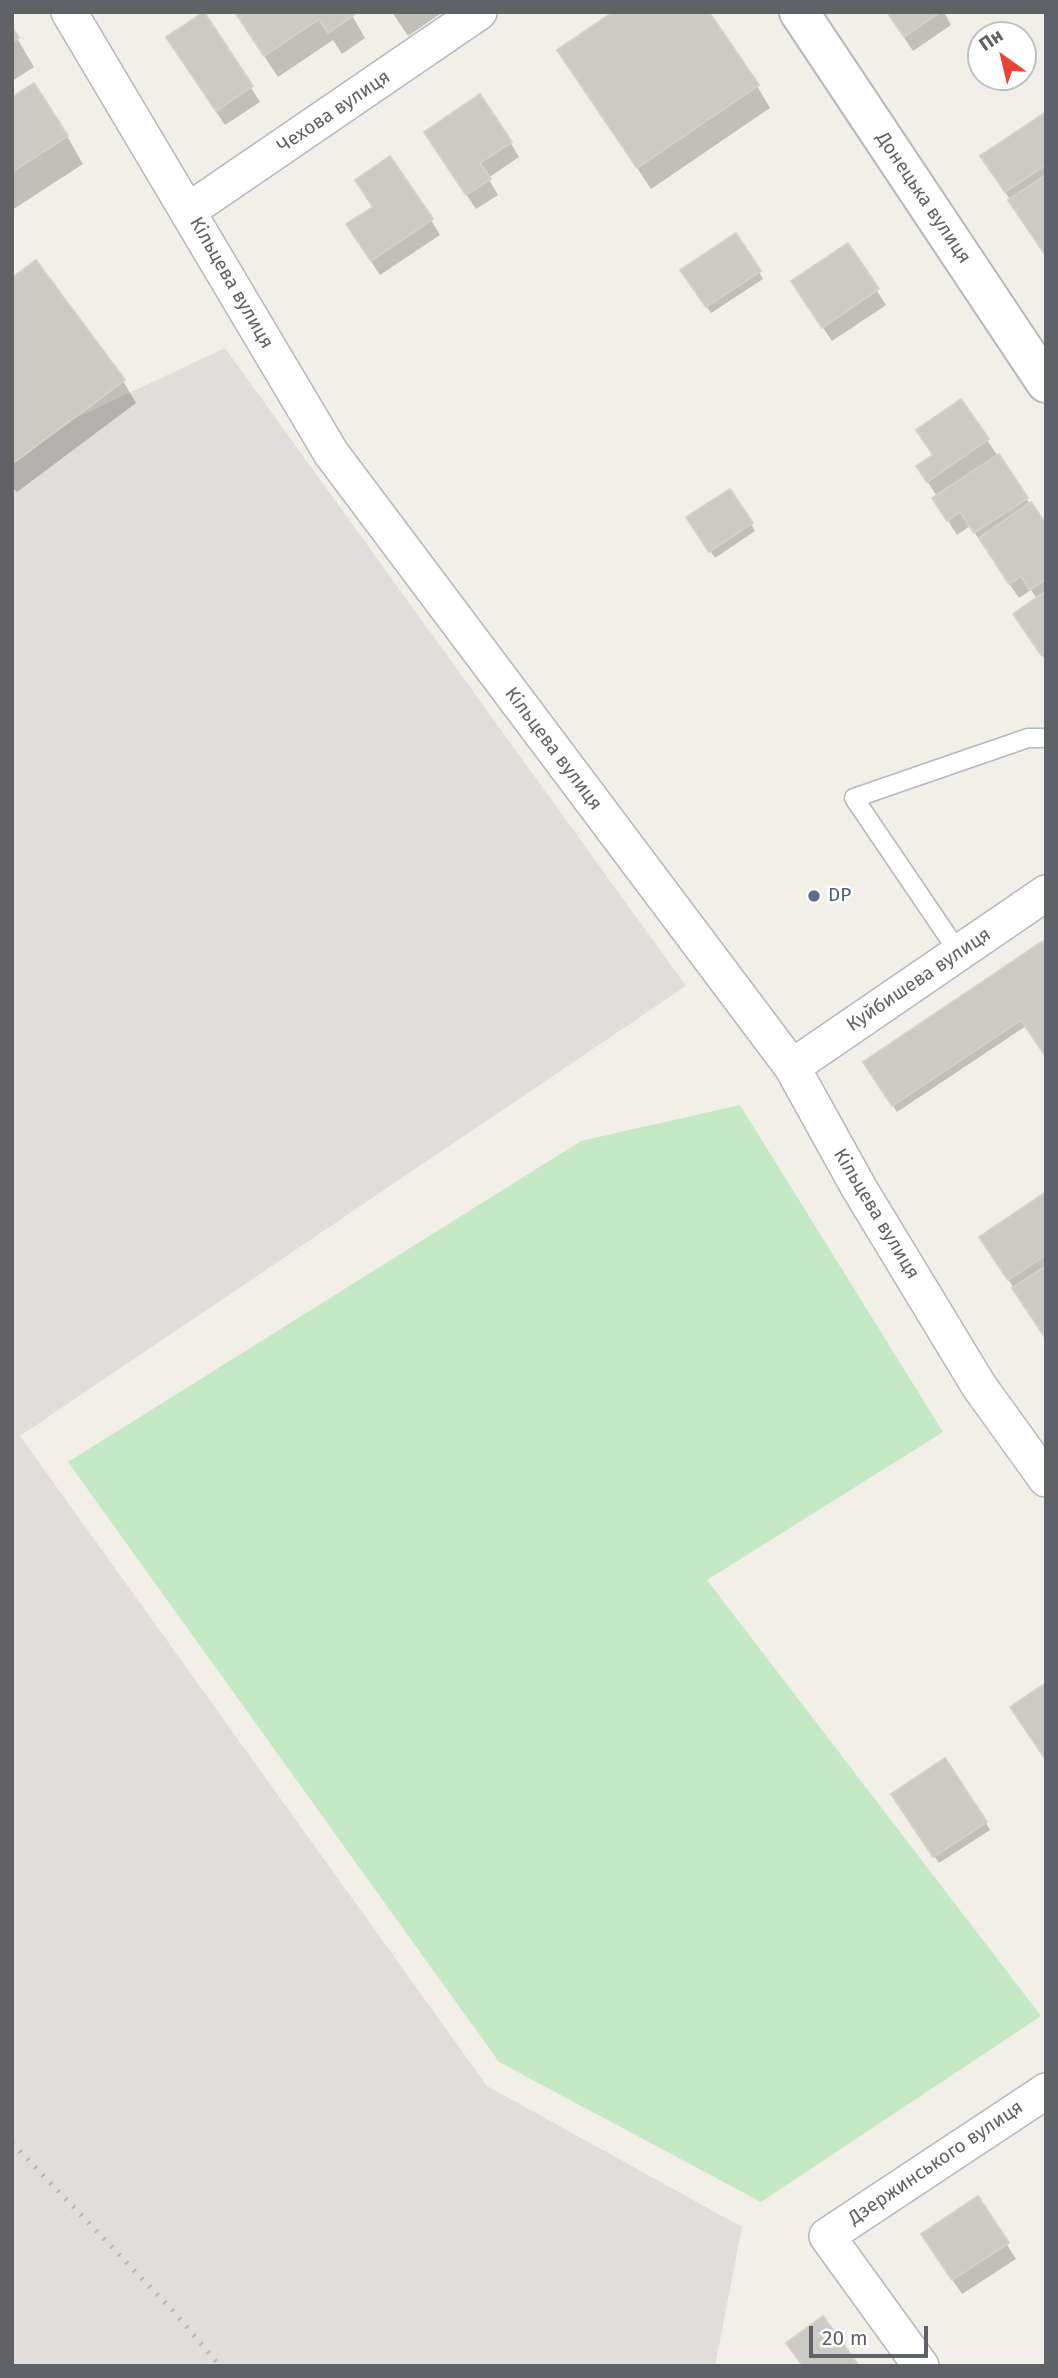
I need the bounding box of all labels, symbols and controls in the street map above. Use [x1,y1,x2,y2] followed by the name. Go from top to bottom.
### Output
[967,21,1037,91] north arrow
[975,24,1007,56] text: Пн
[273,66,395,158] street label: Чехова вулиця
[871,128,975,268] street label: Донецька вулиця
[184,213,278,353] street label: Кільцева вулиця
[499,683,607,815] street label: Кільцева вулиця
[828,885,851,907] place label: DP
[806,888,822,904] marker: DP
[843,923,995,1037] street label: Куйбишева вулиця
[828,1145,924,1283] street label: Кільцева вулиця
[844,2096,1028,2230] street label: Дзержинського вулиця
[813,2312,932,2356] scale bar
[822,2325,868,2351] text: 20 m

